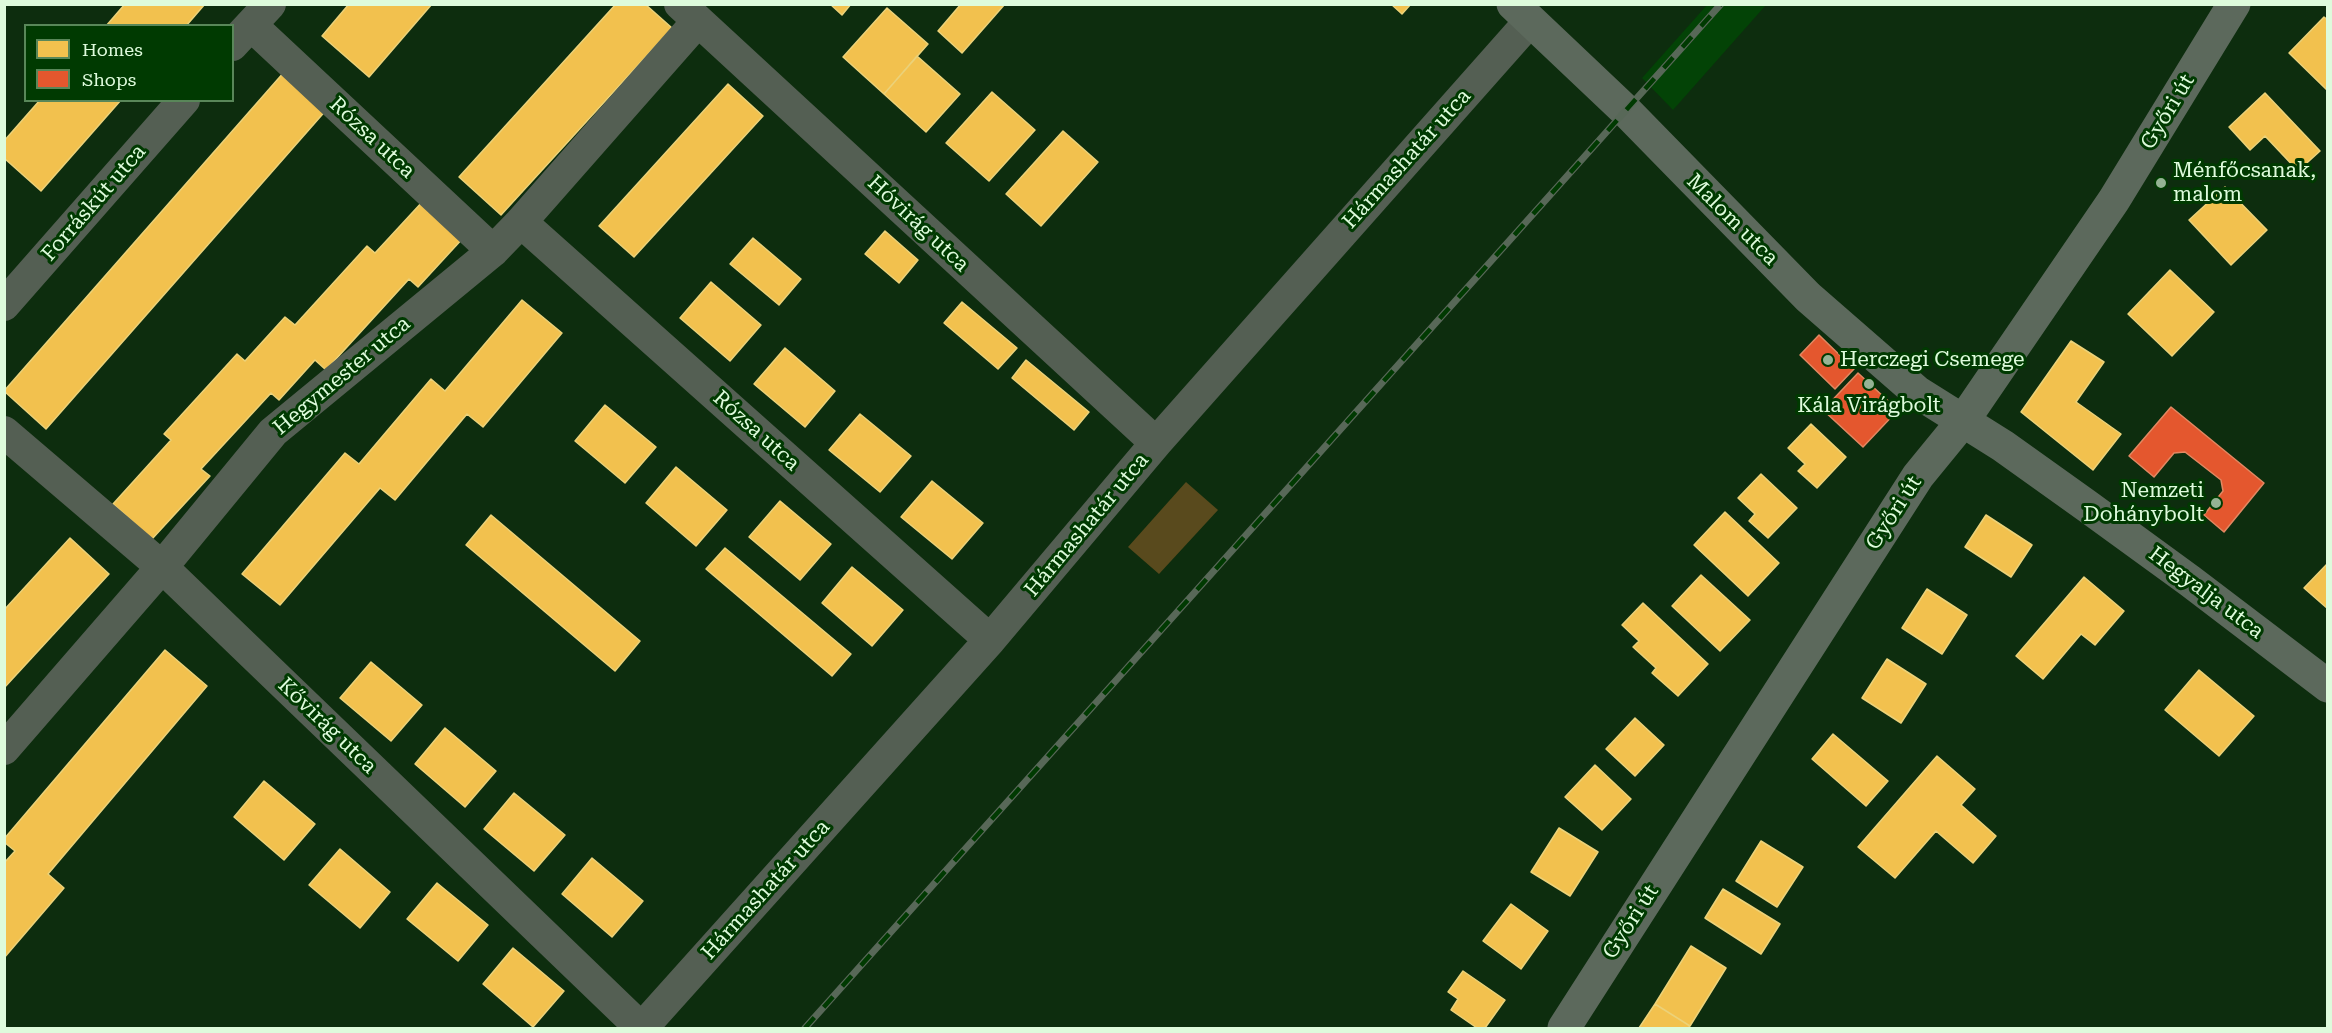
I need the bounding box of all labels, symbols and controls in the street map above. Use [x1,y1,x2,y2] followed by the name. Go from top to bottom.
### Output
[24,24,234,102] legend
[82,39,143,60] text: Homes
[82,69,136,90] text: Shops
[2136,70,2200,154] street label: Győri út
[1338,84,1476,234] street label: Hármashatár utca
[324,92,420,184] street label: Rózsa utca
[37,140,151,266] street label: Forráskút utca
[2173,158,2316,208] place label: Ménfőcsanak, malom
[1681,169,1783,271] street label: Malom utca
[862,171,974,277] street label: Hóvirág utca
[2154,176,2168,190] marker: Ménfőcsanak, malom
[268,311,416,441] street label: Hegymester utca
[1840,347,2024,373] place label: Herczegi Csemege
[1821,353,1835,367] marker: Herczegi Csemege
[1862,377,1876,391] marker: Kála Virágbolt
[708,386,804,476] street label: Rózsa utca
[1797,393,1941,419] place label: Kála Virágbolt
[1020,448,1154,602] street label: Hármashatár utca
[1861,471,1927,555] street label: Győri út
[2083,478,2204,528] place label: Nemzeti Dohánybolt
[2209,496,2223,510] marker: Nemzeti Dohánybolt
[2144,542,2268,644] street label: Hegyalja utca
[273,673,381,779] street label: Kővirág utca
[697,815,835,965] street label: Hármashatár utca
[1598,880,1664,964] street label: Győri út

